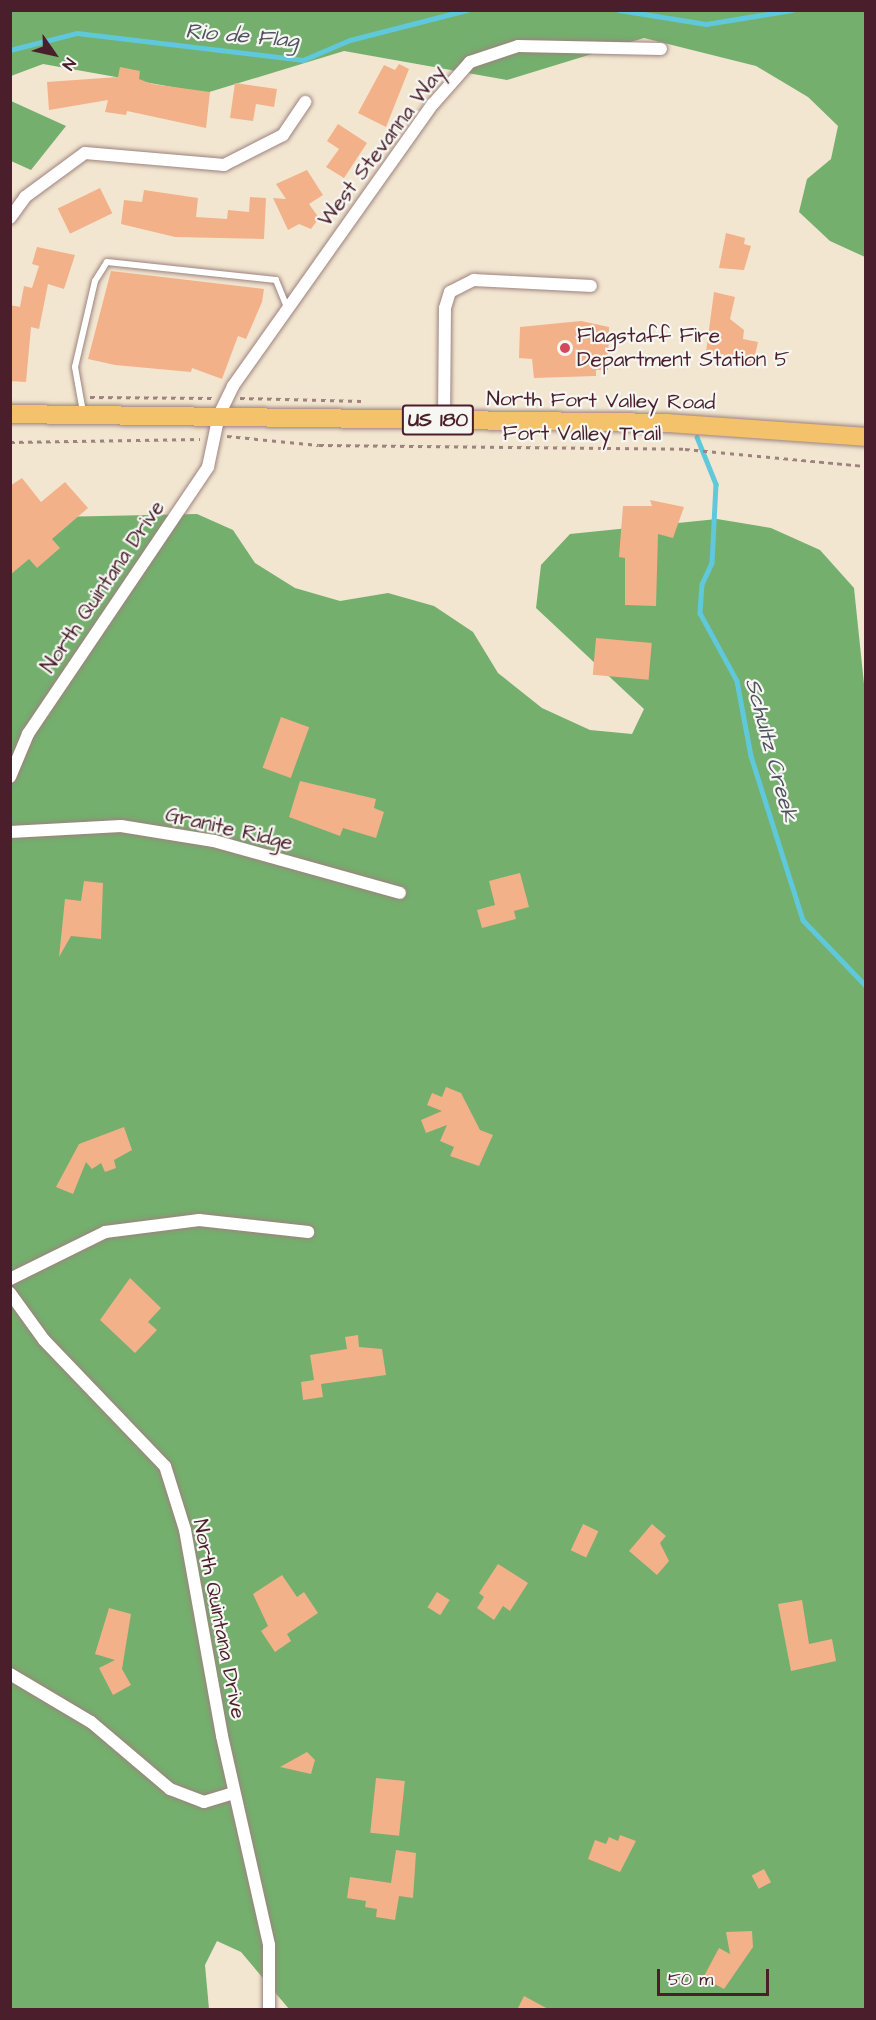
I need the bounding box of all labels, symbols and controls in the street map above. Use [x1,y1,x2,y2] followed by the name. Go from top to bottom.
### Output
[184,18,300,54] water label: Rio de Flag
[24,24,84,84] north arrow
[57,54,81,74] text: N
[313,60,451,232] street label: West Stevanna Way
[577,323,789,373] place label: Flagstaff Fire Department Station 5
[558,341,572,355] marker: Flagstaff Fire Department Station 5
[486,386,716,416] street label: North Fort Valley Road
[400,403,476,437] road number: US 180
[503,421,661,447] street label: Fort Valley Trail
[36,496,170,678] street label: North Quintana Drive
[739,675,803,825] water label: Schultz Creek
[163,802,295,856] street label: Granite Ridge
[187,1517,251,1721] street label: North Quintana Drive
[660,1957,772,1995] scale bar
[668,1967,713,1992] text: 50 m

